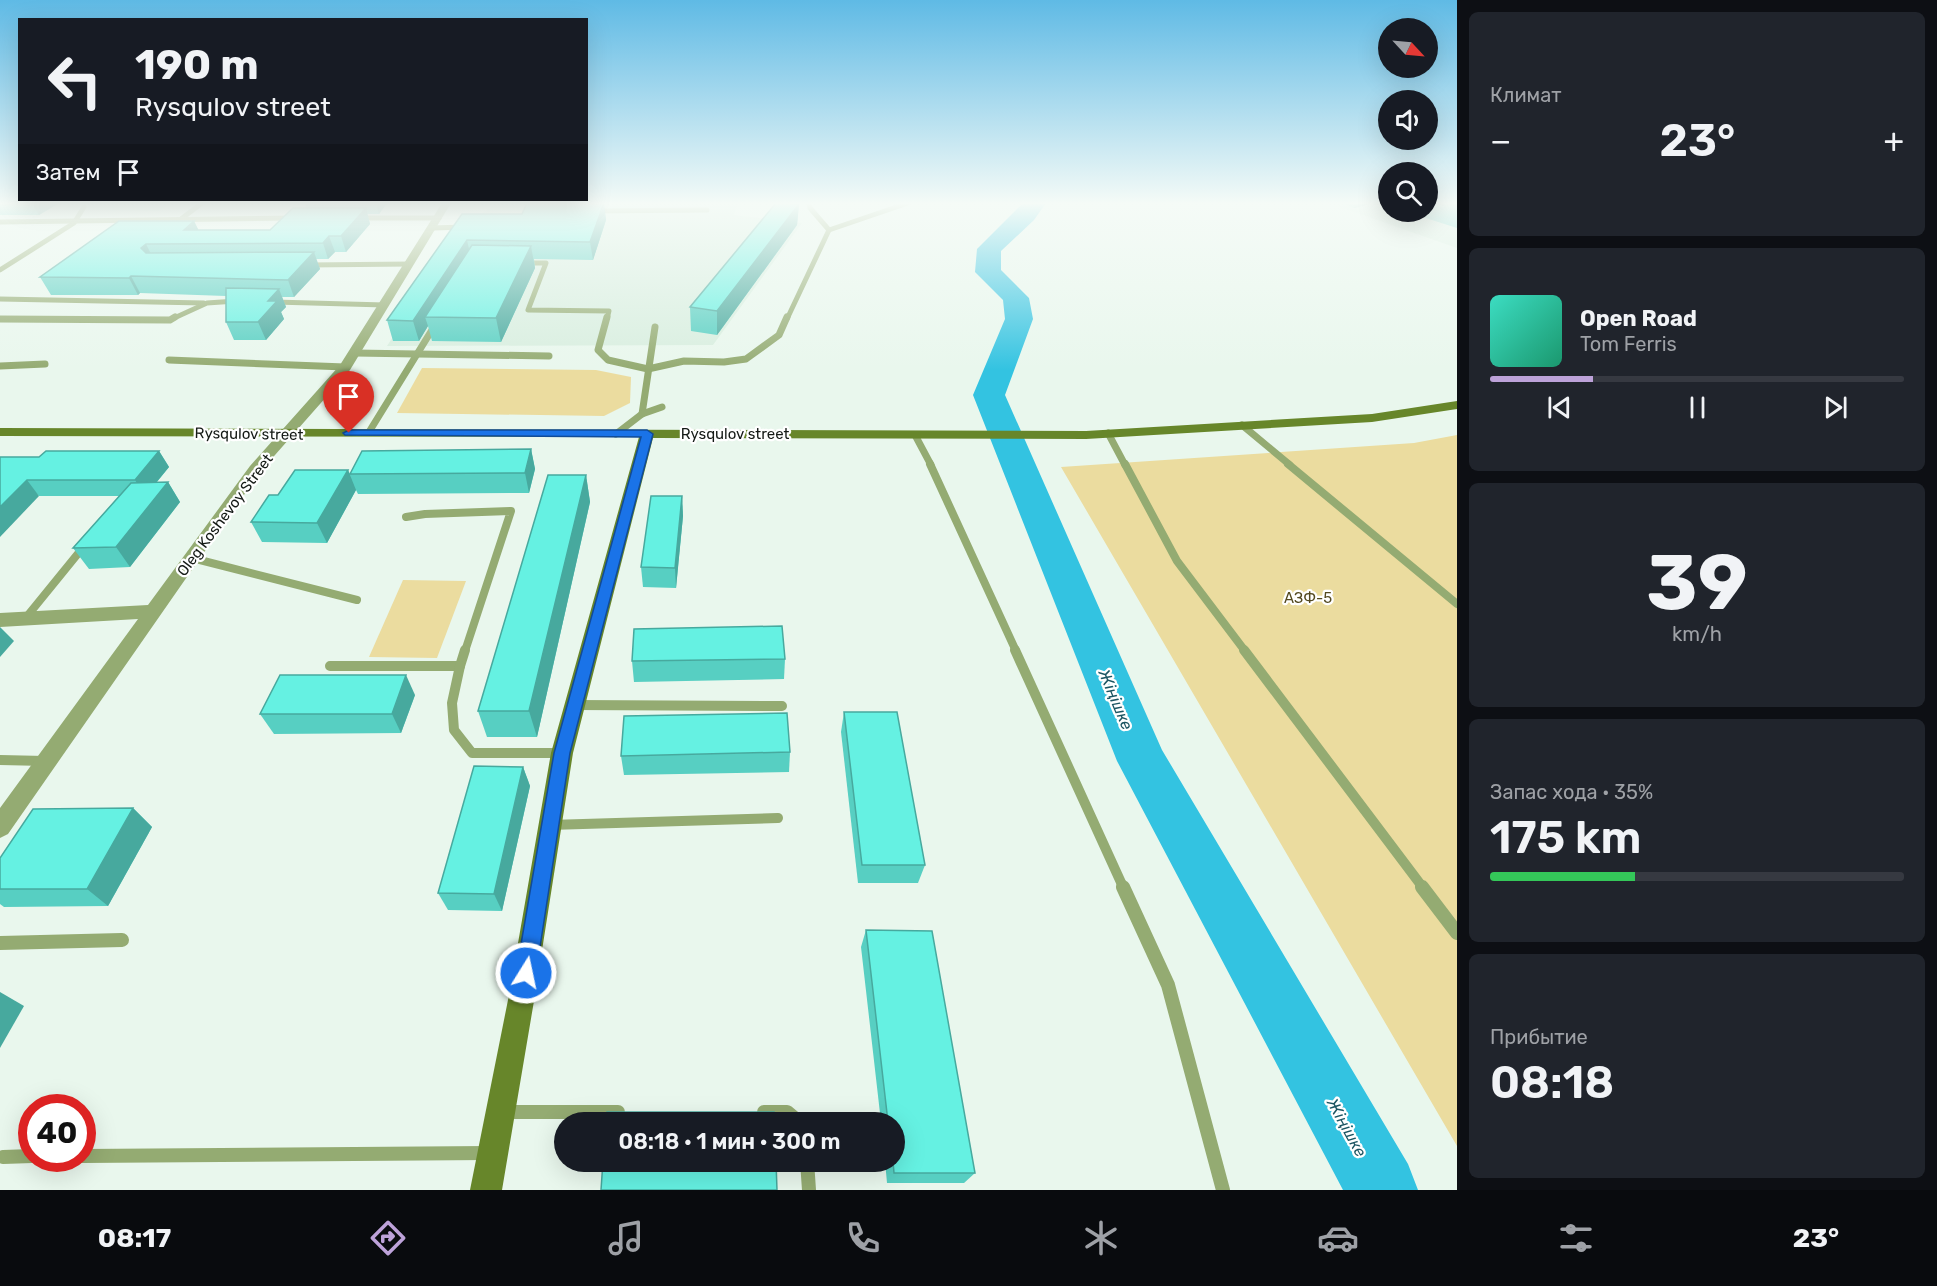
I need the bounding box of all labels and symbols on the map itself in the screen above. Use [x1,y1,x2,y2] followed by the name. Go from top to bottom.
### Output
[1378,18,1438,78] north arrow
[323,371,374,433] pin
[194,424,304,444] street label: Rysqulov street
[681,425,789,443] street label: Rysqulov street
[173,450,277,580] street label: Oleg Koshevoy Street
[1284,589,1332,607] park label: АЗФ-5
[1094,666,1137,732] water label: Жіңішке
[494,941,558,1005] position arrow
[18,1094,96,1172] speed limit sign: 40
[1323,1095,1370,1160] water label: Жіңішке

